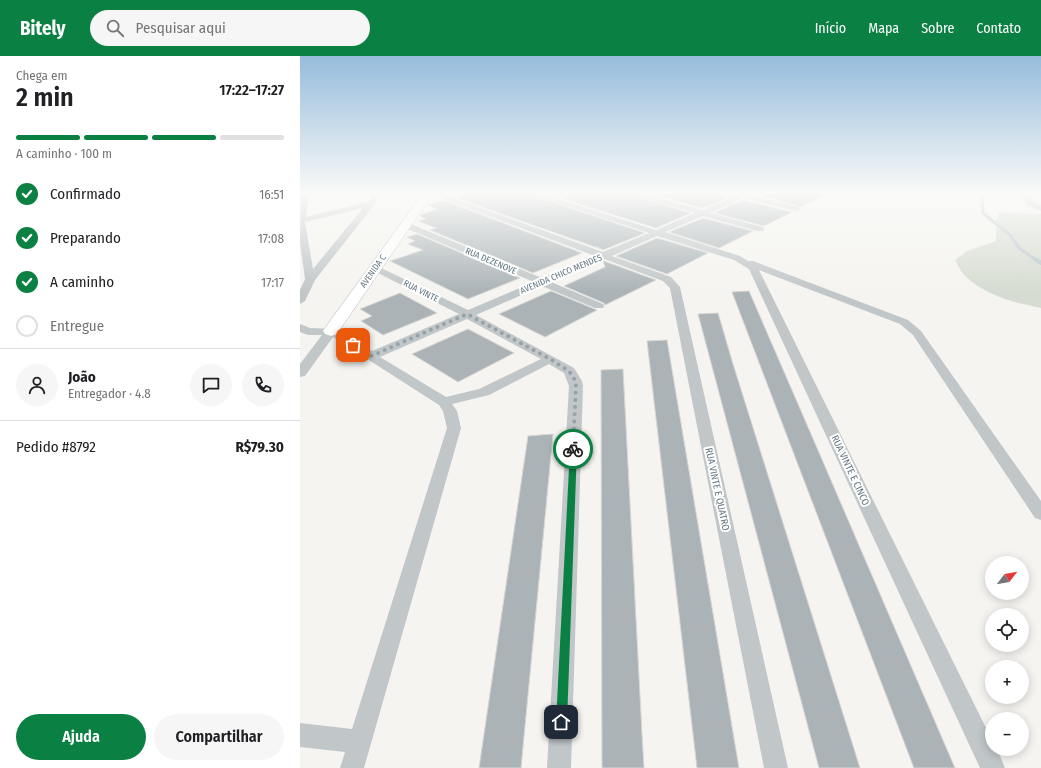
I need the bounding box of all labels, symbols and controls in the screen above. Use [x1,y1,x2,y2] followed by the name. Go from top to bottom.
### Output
[90,10,370,46] search box
[20,17,66,40] text: Bitely
[104,17,126,39] icon: search
[136,19,226,37] text: Pesquisar aqui
[815,20,846,37] text: Início
[868,20,899,37] text: Mapa
[921,20,954,37] text: Sobre
[976,20,1021,37] text: Contato
[16,68,67,83] text: Chega em
[219,81,284,99] text: 17:22–17:27
[16,82,74,113] text: 2 min
[16,146,112,161] text: A caminho · 100 m
[16,183,38,205] icon: check
[50,185,121,203] text: Confirmado
[259,187,284,202] text: 16:51
[16,227,38,249] icon: check
[50,229,121,247] text: Preparando
[258,231,284,246] text: 17:08
[464,246,518,276] street label: RUA DEZENOVE
[358,252,388,289] street label: AVENIDA C
[519,252,604,296] street label: AVENIDA CHICO MENDES
[16,271,38,293] icon: check
[50,273,114,291] text: A caminho
[261,275,284,290] text: 17:17
[402,278,440,304] street label: RUA VINTE
[50,317,104,335] text: Entregue
[336,328,370,362] pin
[342,334,364,356] icon: bag
[16,364,58,406] button: person
[190,364,232,406] button: chat
[242,364,284,406] button: phone
[68,368,96,386] text: João
[68,386,151,401] text: Entregador · 4.8
[553,429,593,469] courier
[829,433,872,507] street label: RUA VINTE E CINCO
[16,438,96,456] text: Pedido #8792
[235,438,284,456] text: R$79.30
[562,438,584,460] icon: bike
[702,447,732,532] street label: RUA VINTE E QUATRO
[985,556,1029,600] north arrow
[985,556,1029,756] map controls
[985,608,1029,652] button: locate
[985,660,1029,704] button: +
[544,705,578,739] pin
[550,711,572,733] icon: home
[985,712,1029,756] button: −
[16,714,146,760] button: Ajuda
[154,714,284,760] button: Compartilhar

